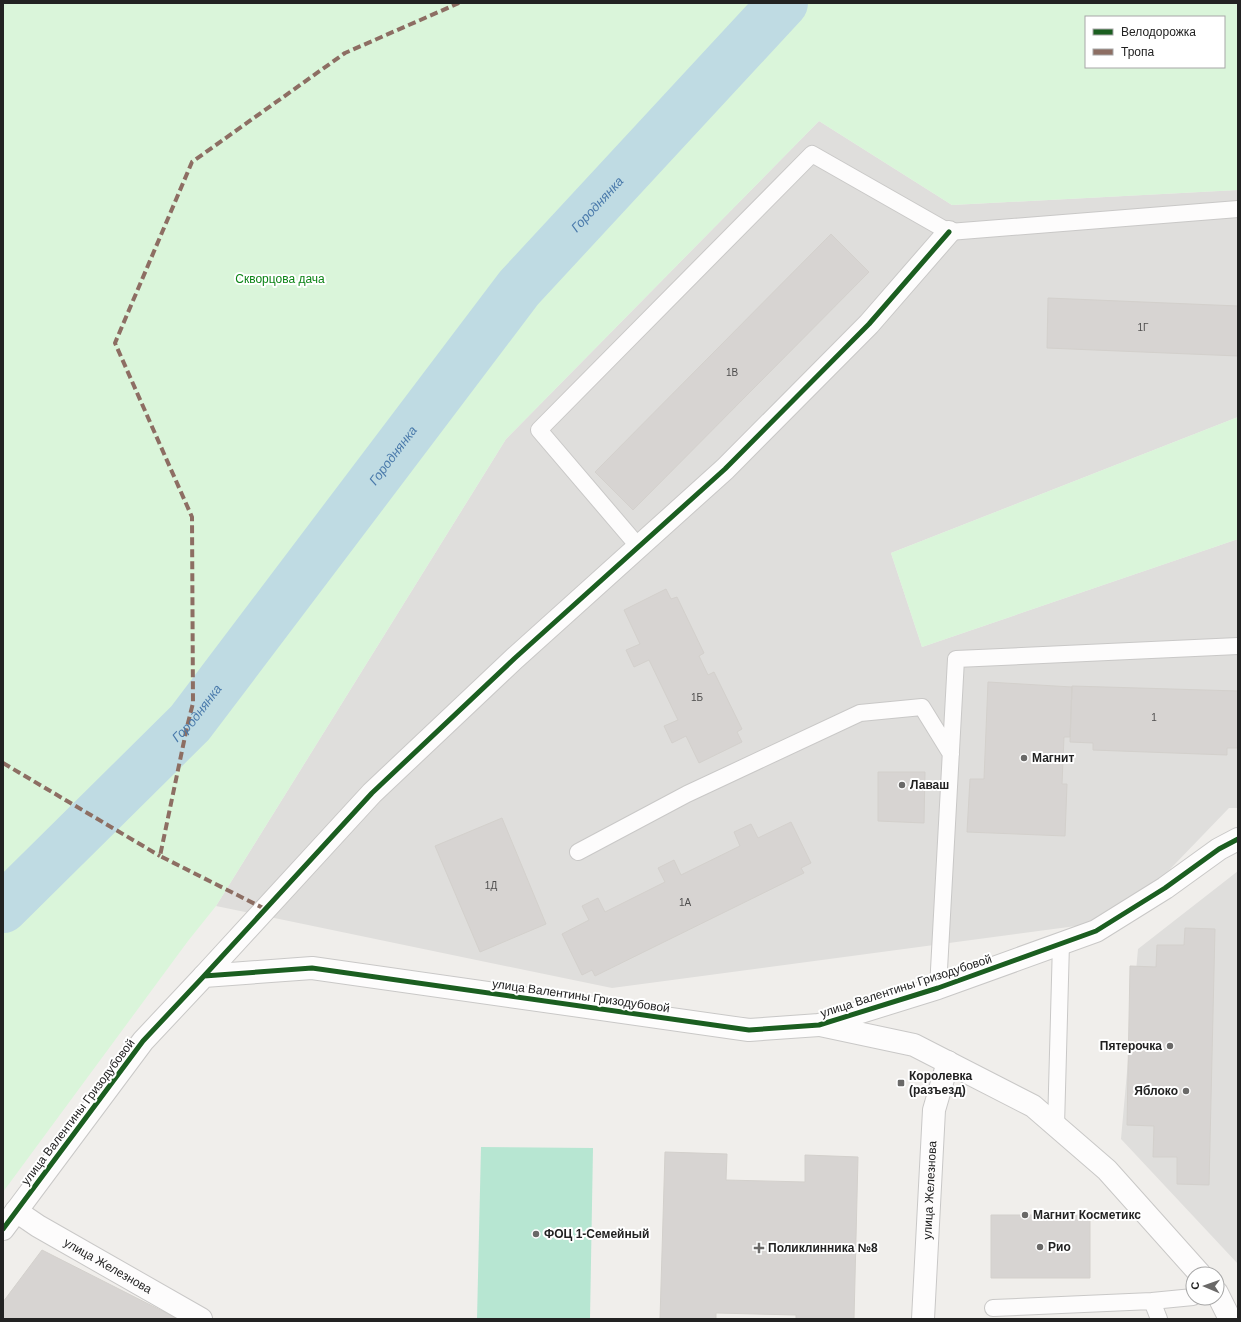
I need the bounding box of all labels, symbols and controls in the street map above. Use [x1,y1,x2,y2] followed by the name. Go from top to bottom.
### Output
[1085,16,1225,68] legend
[1121,25,1196,39] text: Велодорожка
[1121,45,1155,59] text: Тропа
[568,173,626,235] water label: Городнянка
[235,272,325,286] park label: Скворцова дача
[1138,322,1149,333] house number: 1Г
[726,367,738,378] house number: 1В
[366,423,420,487] water label: Городнянка
[168,681,224,744] water label: Городнянка
[691,692,703,703] house number: 1Б
[1151,712,1157,723] house number: 1
[1032,751,1074,765] place label: Магнит
[1019,753,1029,763] marker: Магнит
[910,778,949,792] place label: Лаваш
[897,780,907,790] marker: Лаваш
[485,880,497,891] house number: 1Д
[679,897,691,908] house number: 1А
[819,952,993,1020] street label: улица Валентины Гризодубовой
[491,977,671,1015] street label: улица Валентины Гризодубовой
[18,1036,138,1188] street label: улица Валентины Гризодубовой
[1100,1039,1162,1053] place label: Пятерочка
[1165,1041,1175,1051] marker: Пятерочка
[909,1069,973,1097] place label: Королевка (разъезд)
[896,1078,906,1088] marker: Королевка (разъезд)
[1134,1084,1178,1098] place label: Яблоко
[1181,1086,1191,1096] marker: Яблоко
[920,1140,939,1240] street label: улица Железнова
[1033,1208,1141,1222] place label: Магнит Косметикс
[1020,1210,1030,1220] marker: Магнит Косметикс
[544,1227,649,1241] place label: ФОЦ 1-Семейный
[531,1229,541,1239] marker: ФОЦ 1-Семейный
[61,1235,154,1297] street label: улица Железнова
[1048,1240,1071,1254] place label: Рио
[768,1241,878,1255] place label: Поликлинника №8
[753,1242,765,1254] marker: Поликлинника №8
[1035,1242,1045,1252] marker: Рио
[1185,1266,1225,1306] north arrow
[1189,1281,1201,1290] text: С

